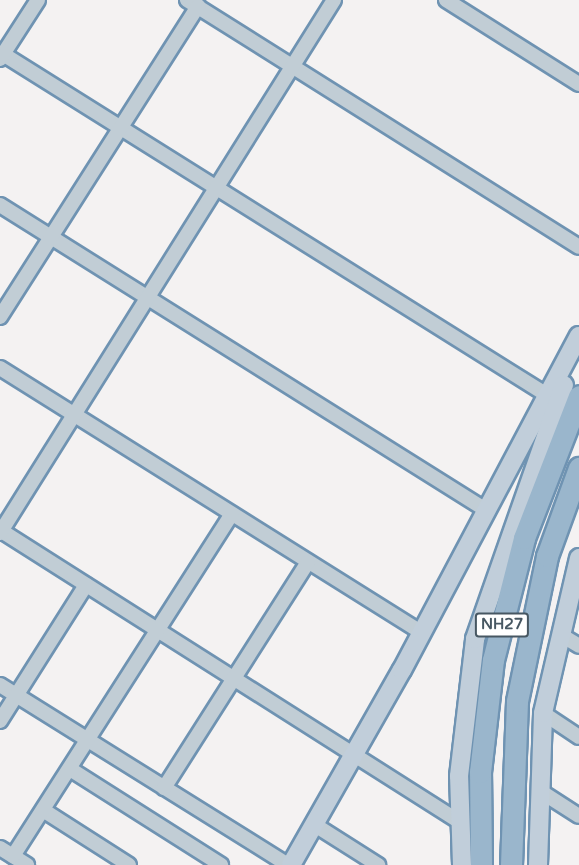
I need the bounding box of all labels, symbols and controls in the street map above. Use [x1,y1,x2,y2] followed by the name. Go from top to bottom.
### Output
[474,613,530,637] road number: NH27

